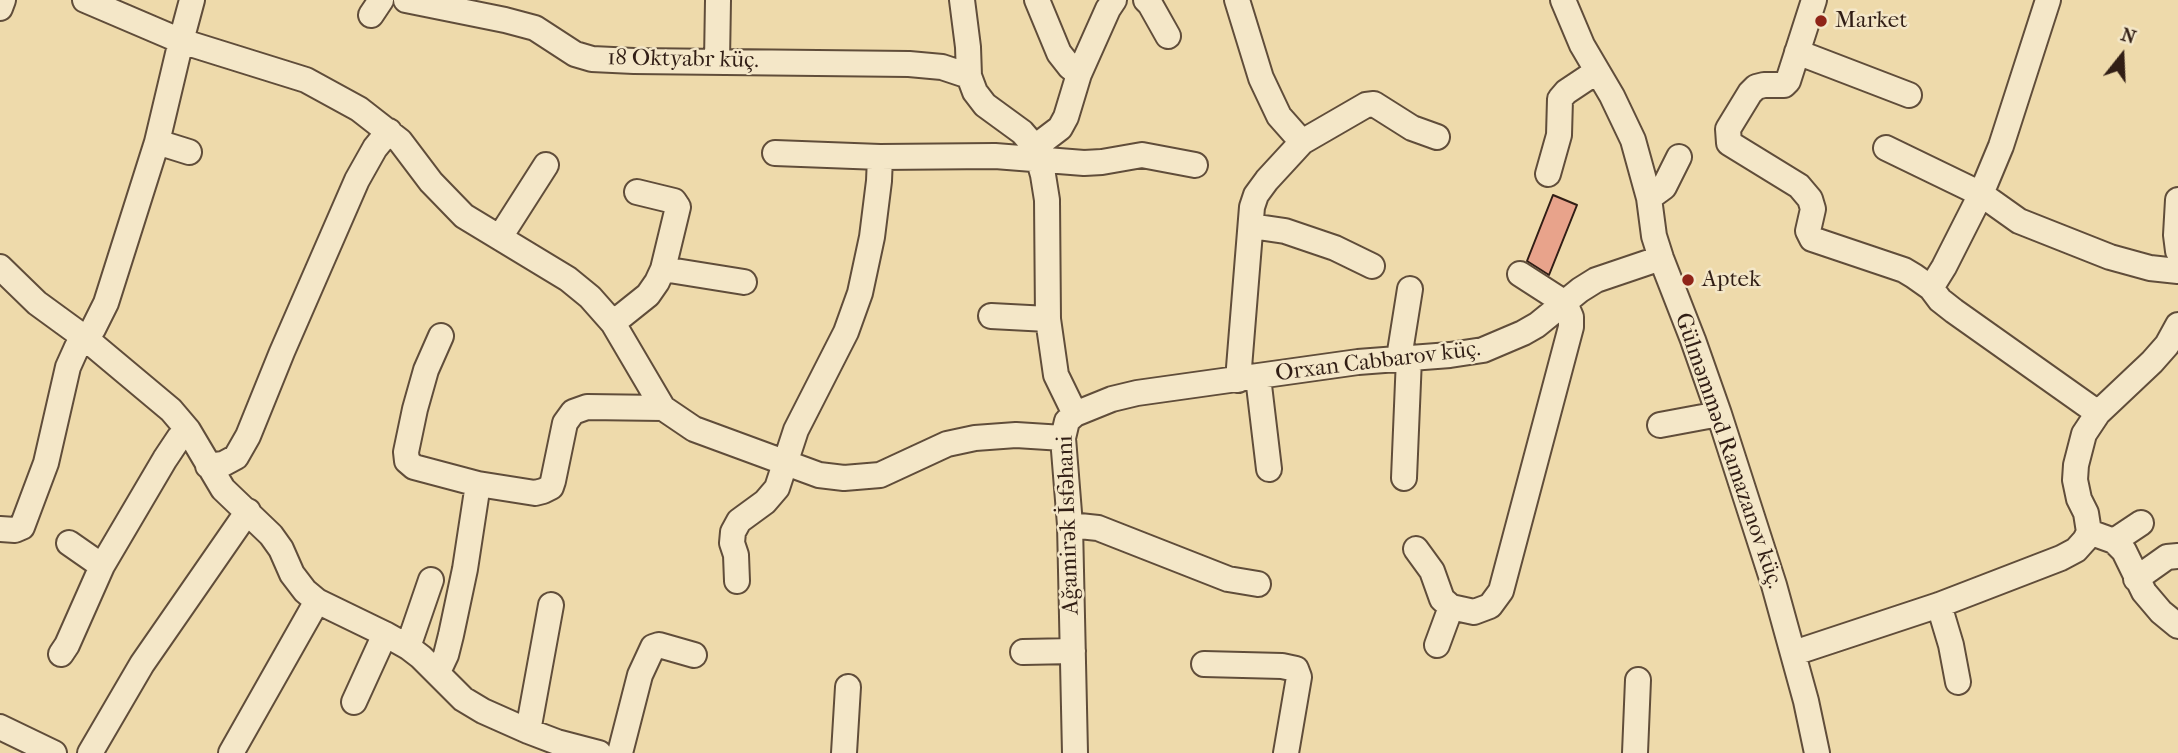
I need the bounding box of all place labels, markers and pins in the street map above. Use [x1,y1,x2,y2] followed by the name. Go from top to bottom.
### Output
[1835,7,1907,35] place label: Market
[1813,13,1829,29] marker: Market
[1702,266,1761,294] place label: Aptek
[1680,272,1696,288] marker: Aptek

